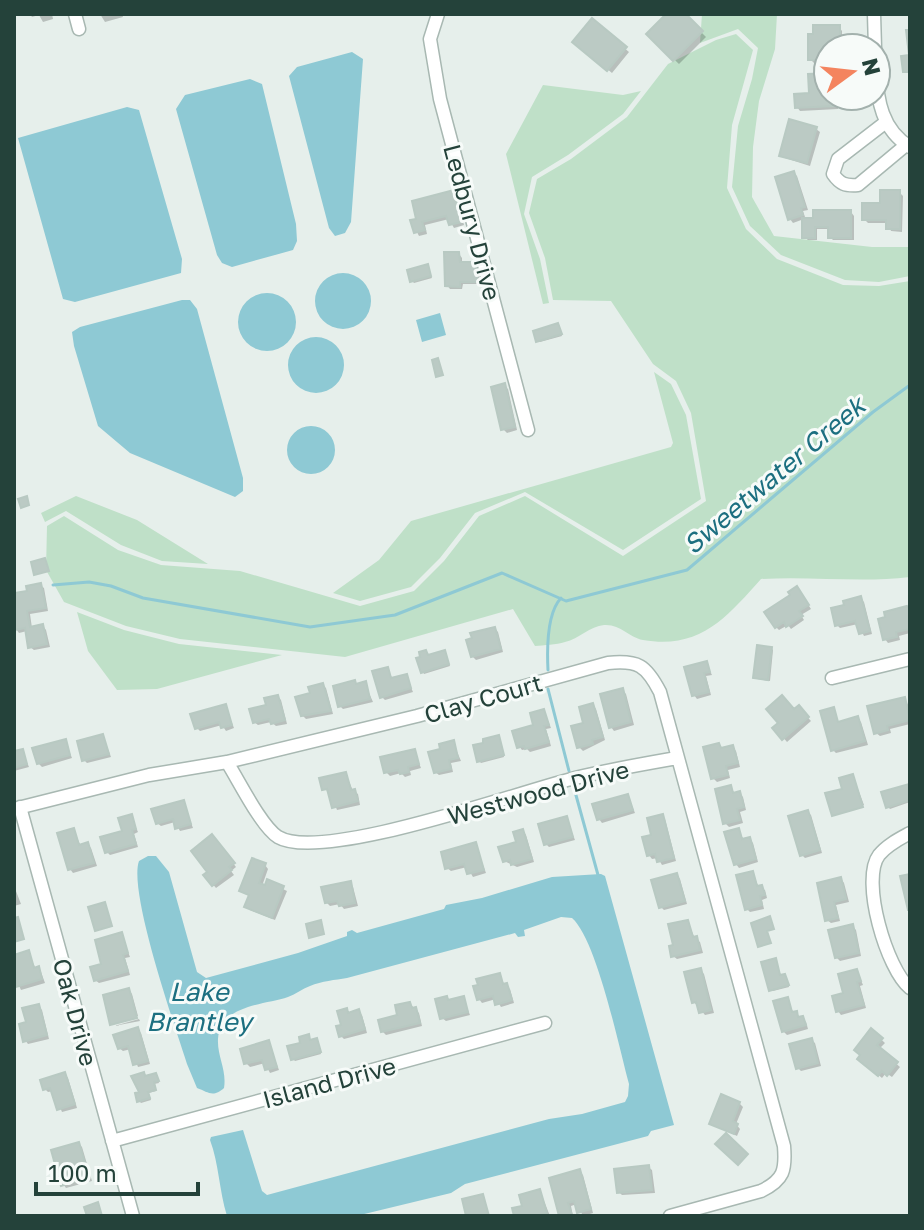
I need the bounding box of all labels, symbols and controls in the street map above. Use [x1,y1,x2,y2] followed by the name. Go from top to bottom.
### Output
[812,32,892,112] north arrow
[857,55,887,78] text: N
[438,141,508,303] street label: Ledbury Drive
[677,389,873,560] water label: Sweetwater Creek
[421,667,545,729] street label: Clay Court
[444,754,632,830] street label: Westwood Drive
[48,955,104,1069] street label: Oak Drive
[146,976,255,1037] water label: Lake Brantley
[259,1050,399,1114] street label: Island Drive
[36,1146,198,1196] scale bar
[48,1158,117,1187] text: 100 m

